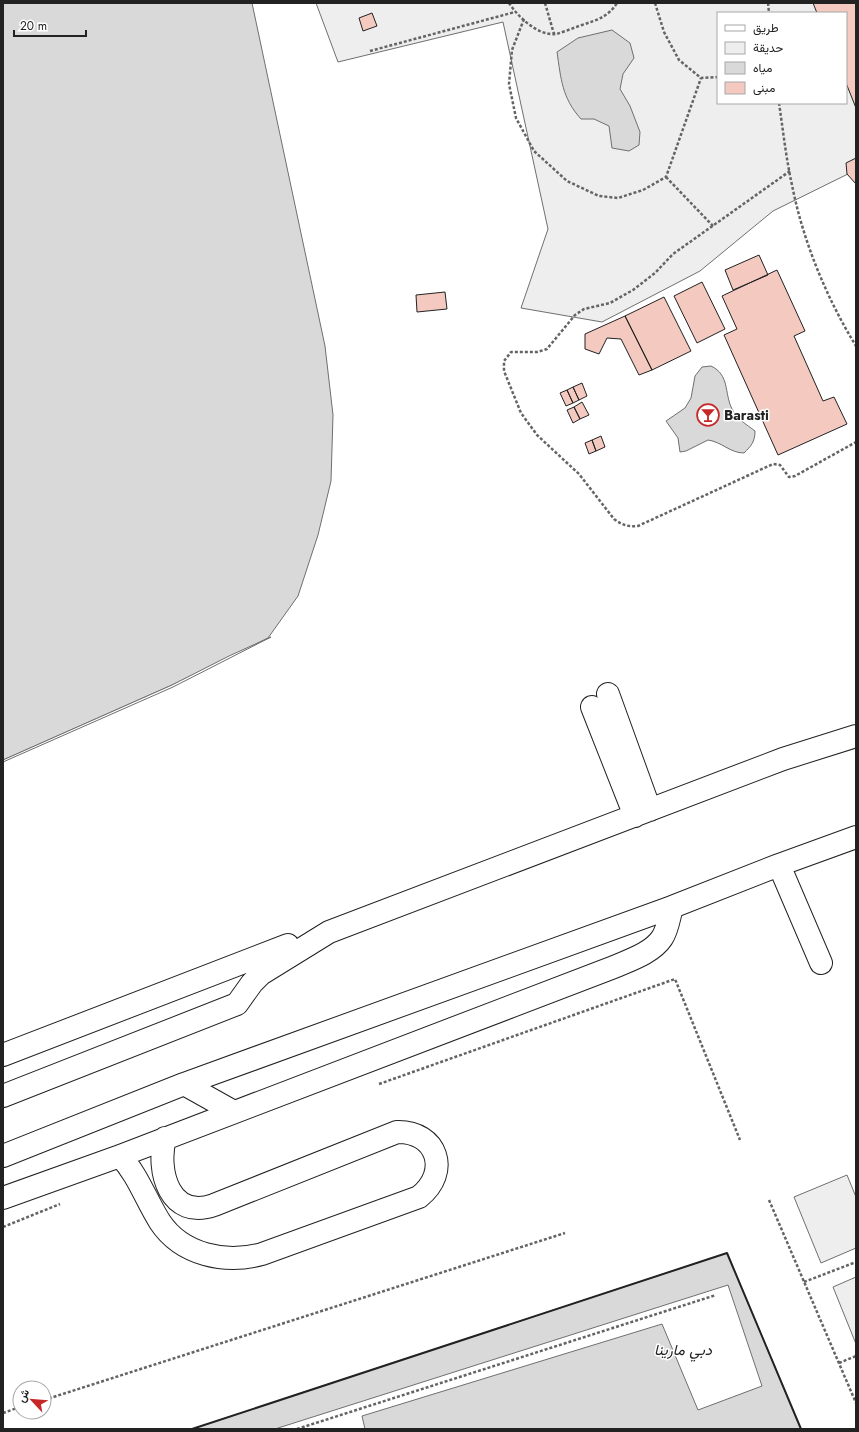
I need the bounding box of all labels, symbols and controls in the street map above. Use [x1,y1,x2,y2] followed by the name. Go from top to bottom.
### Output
[14,12,86,38] scale bar
[717,12,847,104] legend
[20,17,47,35] text: 20 m
[753,19,779,37] text: طريق
[753,39,783,57] text: حديقة
[753,59,772,77] text: مياه
[753,79,775,97] text: مبنى
[695,402,721,428] bar icon: Barasti
[724,405,769,425] place label: Barasti
[654,1339,713,1362] water label: دبي مارينا
[12,1380,52,1420] north arrow
[13,1386,33,1405] text: ش

